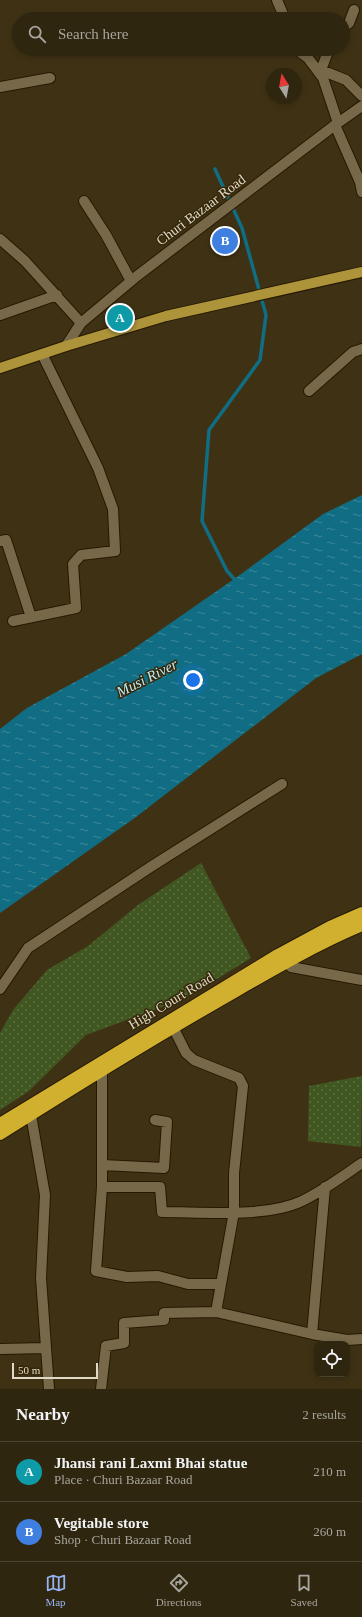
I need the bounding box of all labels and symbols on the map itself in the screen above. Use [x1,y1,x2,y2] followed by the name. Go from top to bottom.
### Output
[266,68,302,104] north arrow
[153,171,249,249] street label: Churi Bazaar Road
[212,226,238,256] pin: B
[107,303,133,333] pin: A
[113,656,180,701] water label: Musi River
[183,670,203,690] your location
[126,970,216,1032] street label: High Court Road
[12,1361,98,1380] scale bar

